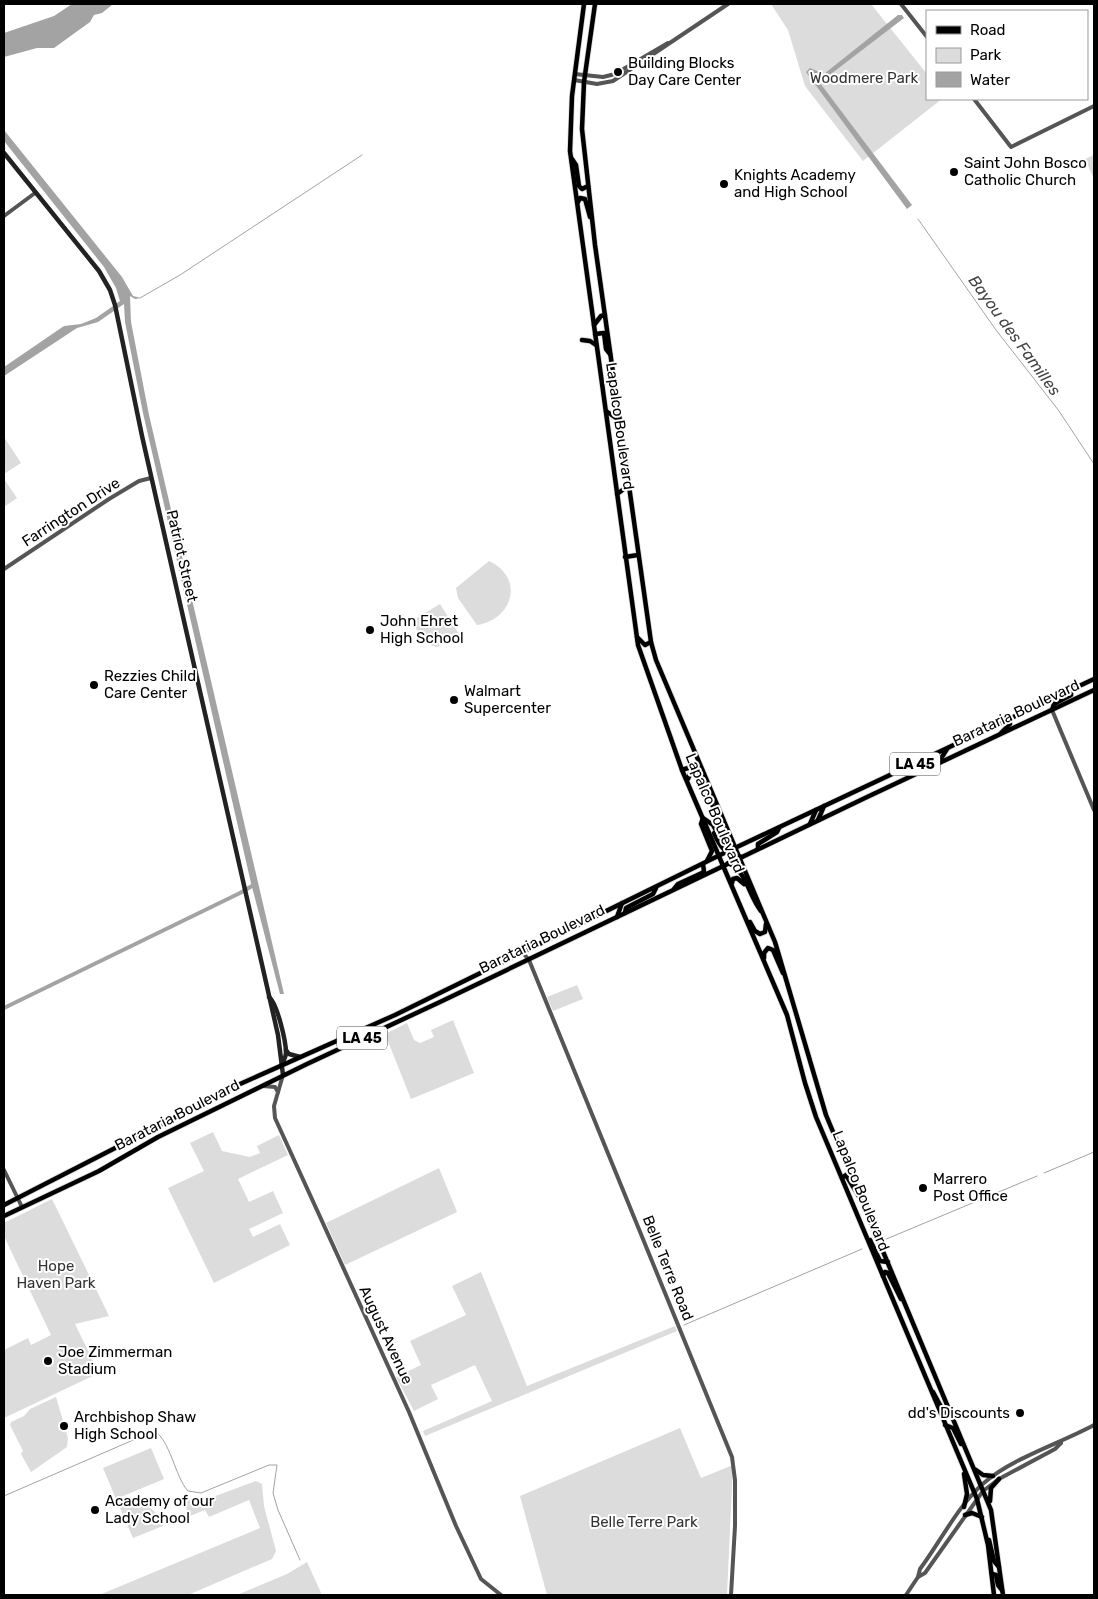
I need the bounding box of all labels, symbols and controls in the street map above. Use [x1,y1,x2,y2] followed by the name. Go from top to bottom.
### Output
[926,10,1088,100] legend
[970,21,1006,39] text: Road
[970,46,1001,64] text: Park
[628,54,742,89] place label: Building Blocks Day Care Center
[612,66,624,78] marker: Building Blocks Day Care Center
[810,69,918,87] park label: Woodmere Park
[970,71,1010,89] text: Water
[964,154,1087,189] place label: Saint John Bosco Catholic Church
[734,166,856,201] place label: Knights Academy and High School
[948,166,960,178] marker: Saint John Bosco Catholic Church
[718,178,730,190] marker: Knights Academy and High School
[965,272,1065,399] water label: Bayou des Familles
[602,361,638,491] street label: Lapalco Boulevard
[19,474,123,550] street label: Farrington Drive
[163,508,201,604] street label: Patriot Street
[380,612,464,647] place label: John Ehret High School
[364,624,376,636] marker: John Ehret High School
[104,667,196,702] place label: Rezzies Child Care Center
[950,676,1082,750] street label: Barataria Boulevard
[88,679,100,691] marker: Rezzies Child Care Center
[464,682,551,717] place label: Walmart Supercenter
[448,694,460,706] marker: Walmart Supercenter
[682,750,748,876] street label: Lapalco Boulevard
[890,752,940,776] road number: LA 45
[476,901,608,977] street label: Barataria Boulevard
[337,1026,387,1050] road number: LA 45
[112,1076,242,1154] street label: Barataria Boulevard
[829,1128,893,1254] street label: Lapalco Boulevard
[933,1170,1008,1205] place label: Marrero Post Office
[917,1182,929,1194] marker: Marrero Post Office
[639,1213,697,1323] street label: Belle Terre Road
[16,1257,96,1292] park label: Hope Haven Park
[355,1283,417,1387] street label: August Avenue
[58,1343,172,1378] place label: Joe Zimmerman Stadium
[42,1355,54,1367] marker: Joe Zimmerman Stadium
[908,1404,1010,1422] place label: dd's Discounts
[1014,1407,1026,1419] marker: dd's Discounts
[74,1408,196,1443] place label: Archbishop Shaw High School
[58,1420,70,1432] marker: Archbishop Shaw High School
[105,1492,215,1527] place label: Academy of our Lady School
[89,1504,101,1516] marker: Academy of our Lady School
[590,1513,698,1531] park label: Belle Terre Park

